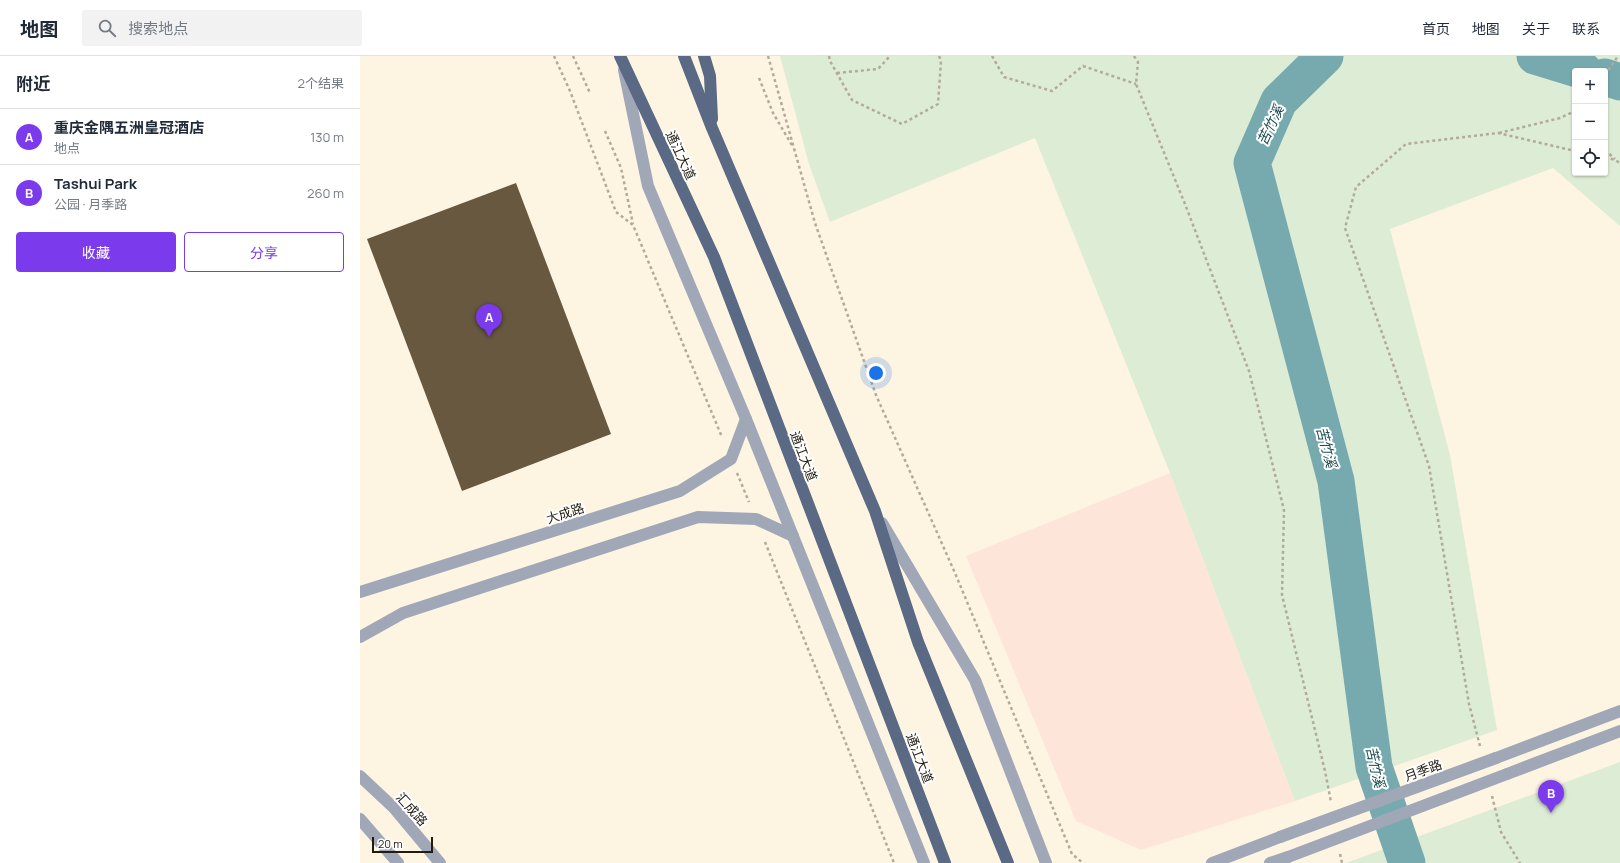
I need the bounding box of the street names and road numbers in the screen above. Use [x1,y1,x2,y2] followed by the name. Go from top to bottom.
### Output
[662,128,700,182] street label: 通江大道
[786,428,822,484] street label: 通江大道
[544,498,586,528] street label: 大成路
[902,730,938,786] street label: 通江大道
[1402,755,1444,785] street label: 月季路
[392,788,432,830] street label: 汇成路

